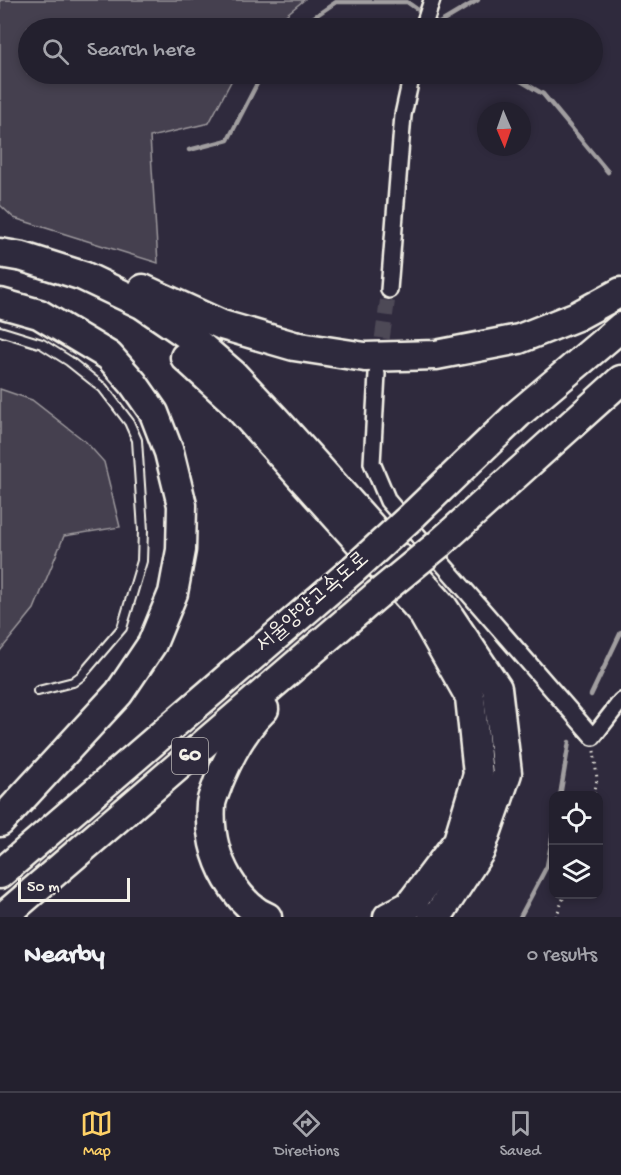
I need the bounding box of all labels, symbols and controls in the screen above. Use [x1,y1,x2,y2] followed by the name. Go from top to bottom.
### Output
[18,18,603,84] search box
[39,35,72,68] icon: search
[87,38,195,64] text: Search here
[477,102,531,156] north arrow
[251,547,375,659] street label: 서울양양고속도로
[172,738,208,774] road number: 60
[549,791,603,899] map controls
[549,791,603,845] button: locate
[549,845,603,899] button: layers
[18,875,130,902] scale bar
[27,879,60,898] text: 50 m
[24,941,105,972] text: Nearby
[527,945,597,968] text: 0 results
[80,1107,113,1162] tab: Map
[274,1107,339,1162] tab: Directions
[500,1107,541,1162] tab: Saved

